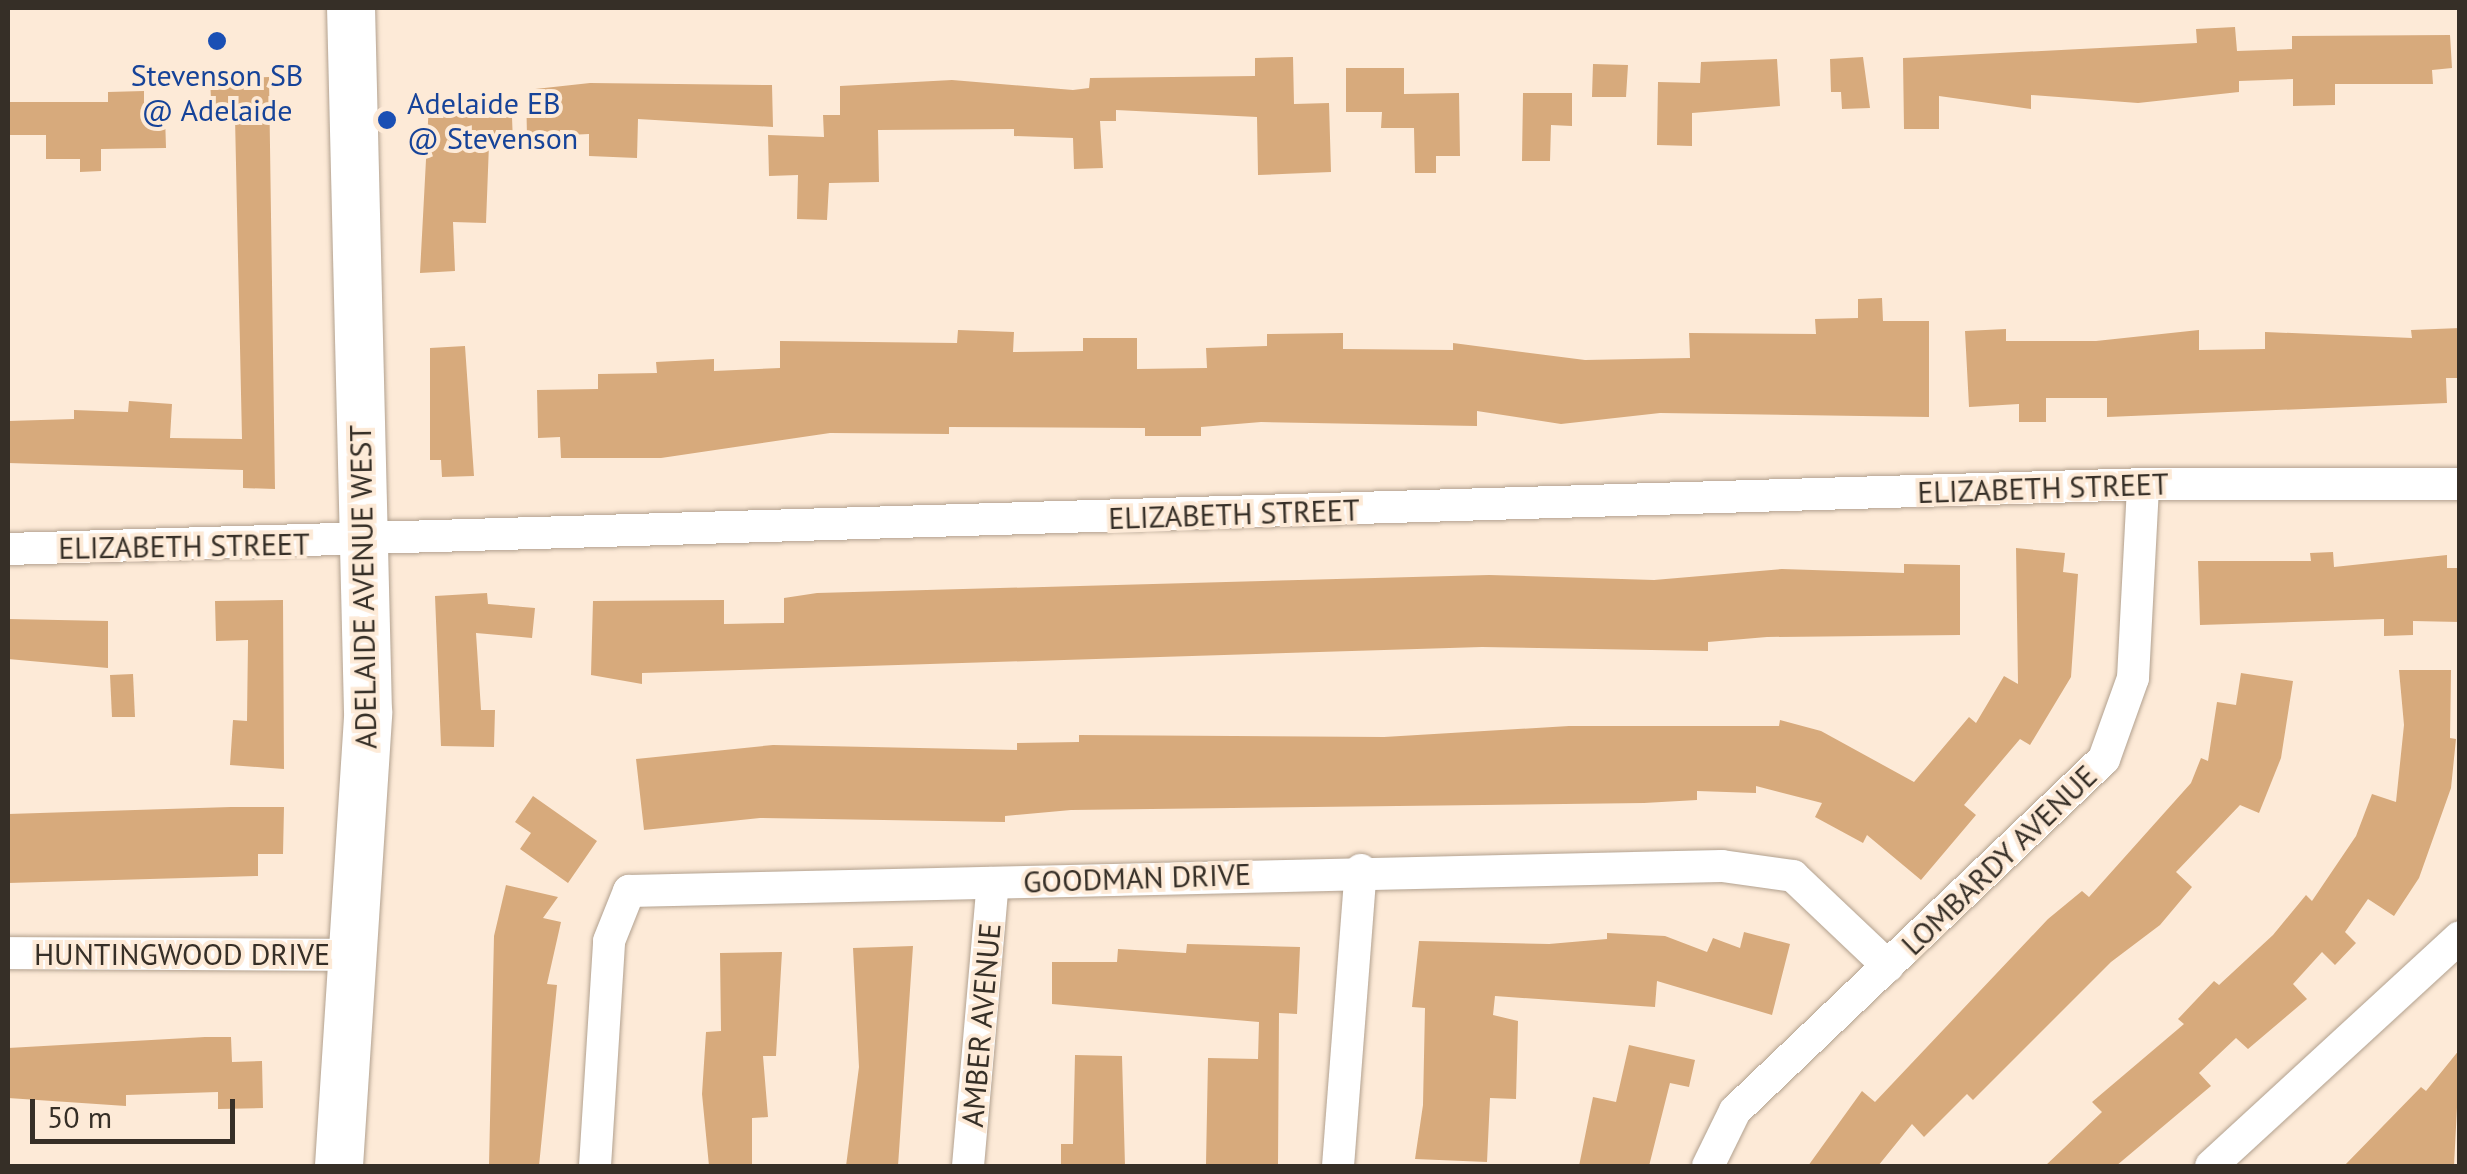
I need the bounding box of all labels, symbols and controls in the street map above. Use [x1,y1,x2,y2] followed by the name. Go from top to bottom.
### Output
[206,30,228,52] marker: Stevenson SB @ Adelaide
[131,57,303,128] place label: Stevenson SB @ Adelaide
[407,85,578,156] place label: Adelaide EB @ Stevenson
[376,109,398,131] marker: Adelaide EB @ Stevenson
[342,424,384,750] street label: ADELAIDE AVENUE WEST
[1917,466,2169,510] street label: ELIZABETH STREET
[1108,492,1360,536] street label: ELIZABETH STREET
[58,526,310,566] street label: ELIZABETH STREET
[1893,757,2105,963] street label: LOMBARDY AVENUE
[1023,856,1251,900] street label: GOODMAN DRIVE
[954,921,1008,1129] street label: AMBER AVENUE
[34,936,330,972] street label: HUNTINGWOOD DRIVE
[35,1079,240,1141] scale bar
[47,1097,112,1136] text: 50 m

